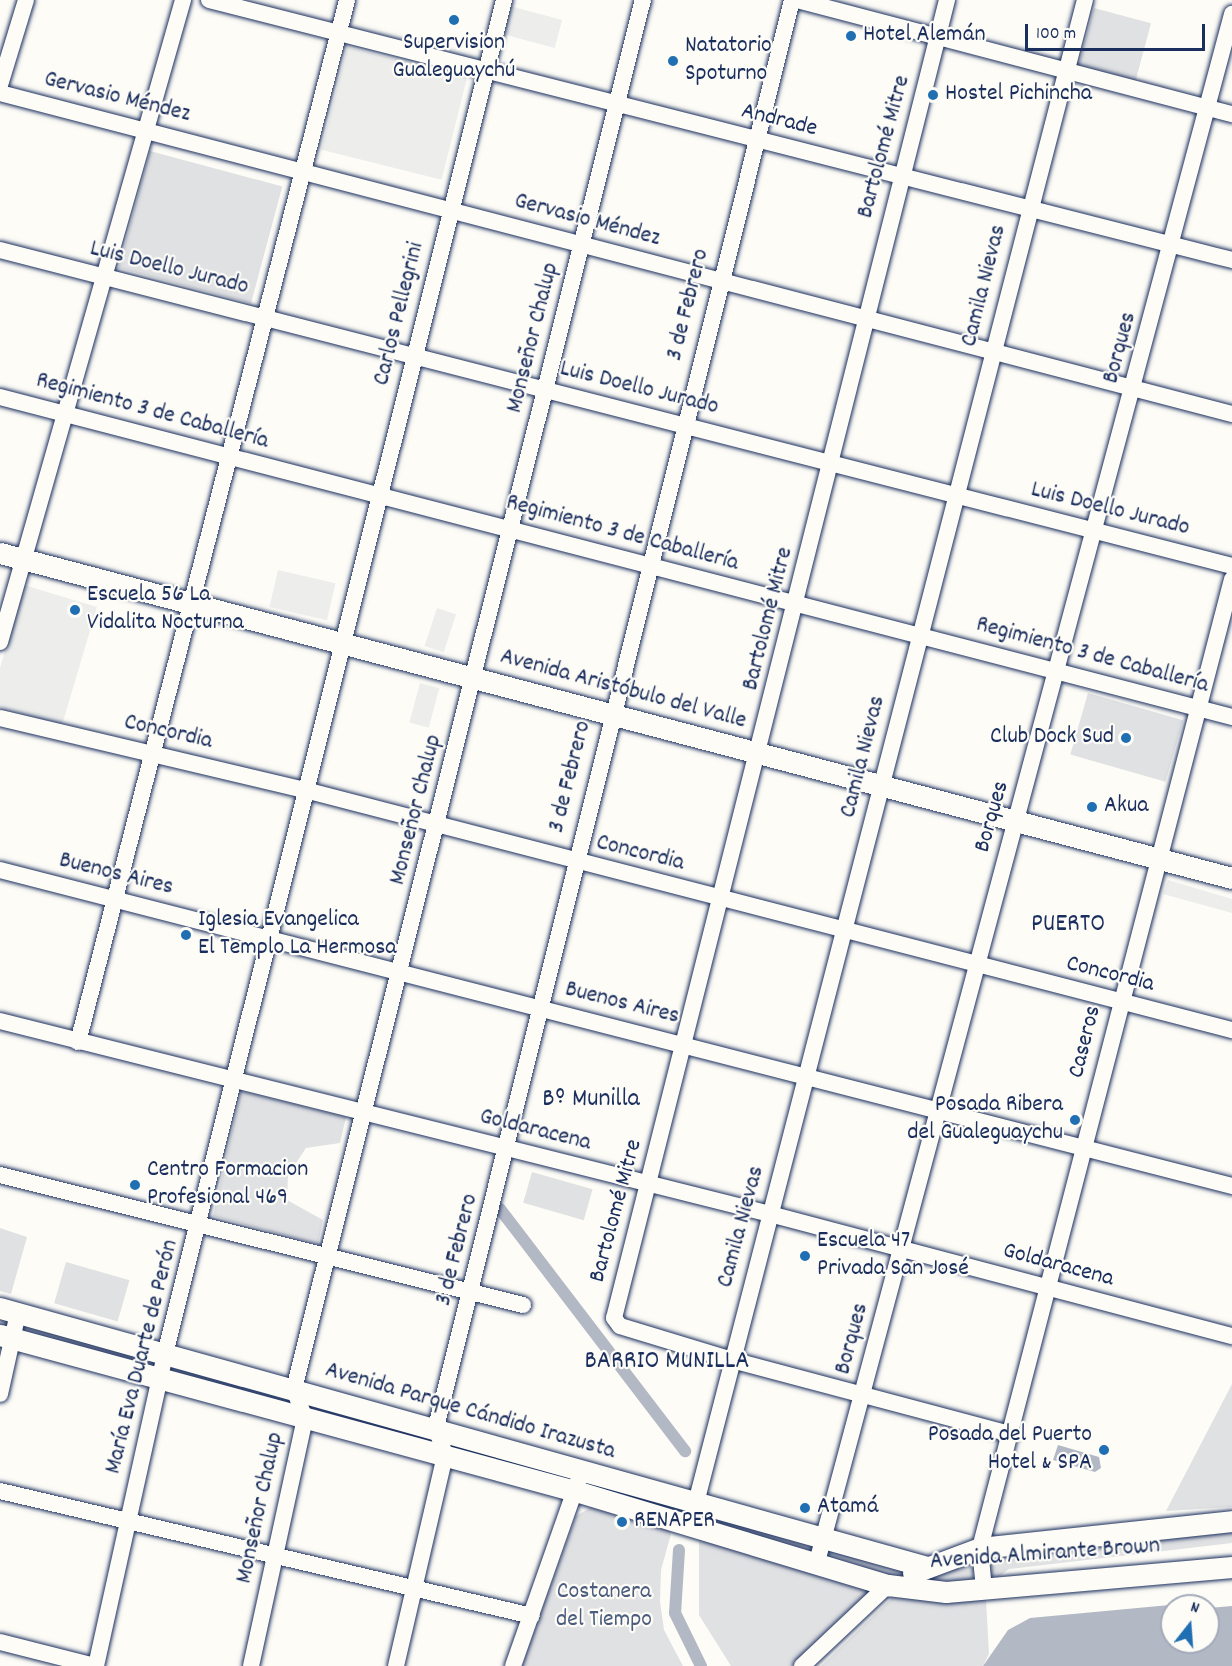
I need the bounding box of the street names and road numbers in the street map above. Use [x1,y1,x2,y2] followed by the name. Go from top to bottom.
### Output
[41,66,193,130] street label: Gervasio Méndez
[852,72,918,222] street label: Bartolomé Mitre
[738,98,820,144] street label: Andrade
[511,188,663,254] street label: Gervasio Méndez
[956,222,1014,350] street label: Camila Nievas
[87,235,251,303] street label: Luis Doello Jurado
[368,239,432,389] street label: Carlos Pellegrini
[661,246,717,364] street label: 3 de Febrero
[501,260,567,416] street label: Monseñor Chalup
[1098,309,1144,387] street label: Borques
[557,355,721,423] street label: Luis Doello Jurado
[33,367,271,457] street label: Regimiento 3 de Caballería
[1028,476,1192,544] street label: Luis Doello Jurado
[503,489,741,579] street label: Regimiento 3 de Caballería
[737,544,801,694] street label: Bartolomé Mitre
[973,611,1211,701] street label: Regimiento 3 de Caballería
[497,643,749,737] street label: Avenida Aristóbulo del Valle
[835,693,893,821] street label: Camila Nievas
[121,709,215,757] street label: Concordia
[543,718,599,836] street label: 3 de Febrero
[384,732,450,888] street label: Monseñor Chalup
[969,778,1017,856] street label: Borques
[593,829,687,879] street label: Concordia
[56,847,176,903] street label: Buenos Aires
[1063,950,1157,1000] street label: Concordia
[562,976,682,1032] street label: Buenos Aires
[1063,1003,1109,1081] street label: Caseros
[476,1103,594,1159] street label: Goldaracena
[584,1136,650,1286] street label: Bartolomé Mitre
[712,1163,772,1291] street label: Camila Nievas
[430,1191,486,1309] street label: 3 de Febrero
[100,1237,186,1477] street label: María Eva Duarte de Perón
[999,1237,1117,1295] street label: Goldaracena
[830,1300,876,1378] street label: Borques
[322,1357,618,1467] street label: Avenida Parque Cándido Irazusta
[231,1430,291,1586] street label: Monseñor Chalup
[929,1533,1161,1577] street label: Avenida Almirante Brown

